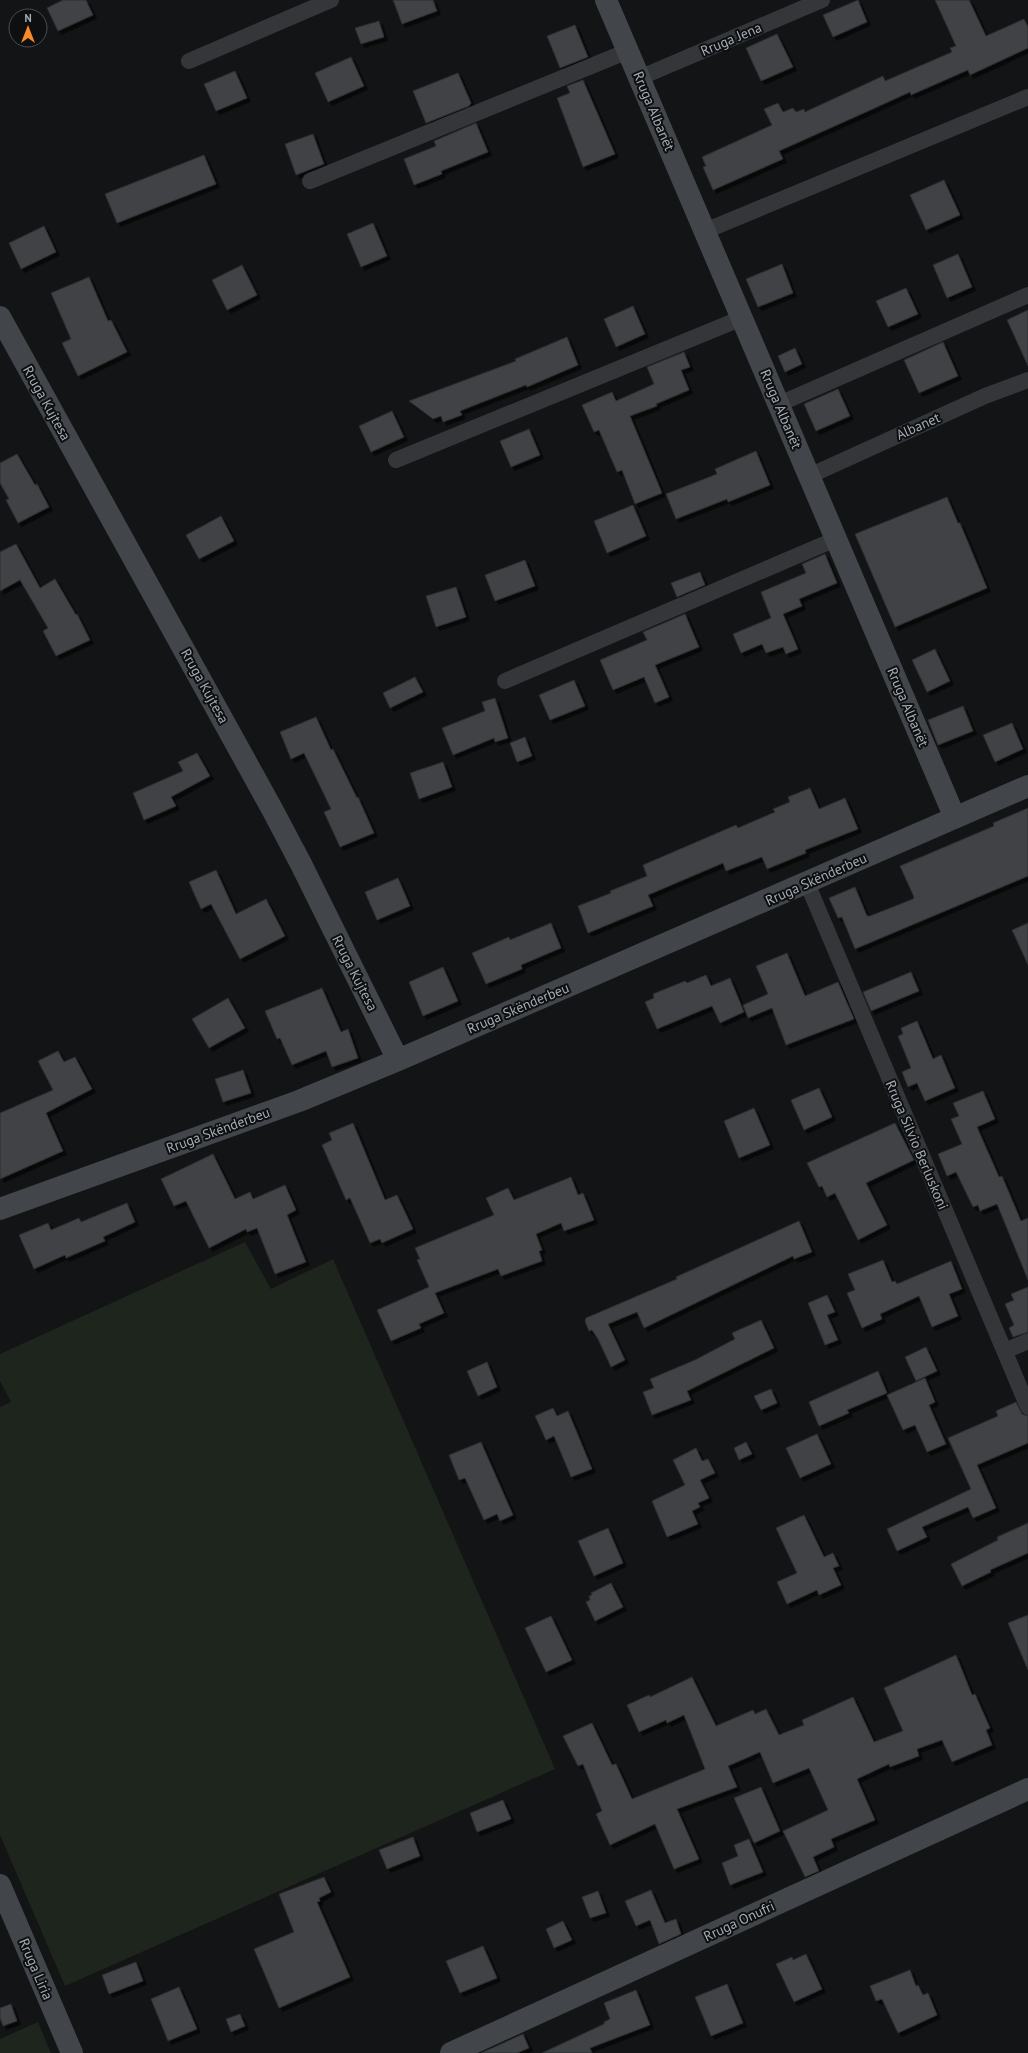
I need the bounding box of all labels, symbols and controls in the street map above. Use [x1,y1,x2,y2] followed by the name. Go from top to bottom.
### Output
[8,8,48,48] north arrow
[24,11,32,25] text: N
[698,18,764,60] street label: Rruga Jena
[629,69,679,154] street label: Rruga Albanët
[19,362,75,444] street label: Rruga Kujtesa
[756,367,806,452] street label: Rruga Albanët
[893,408,943,444] street label: Albanet
[177,645,233,727] street label: Rruga Kujtesa
[883,665,933,750] street label: Rruga Albanët
[763,849,869,909] street label: Rruga Skënderbeu
[328,932,382,1014] street label: Rruga Kujtesa
[464,978,572,1038] street label: Rruga Skënderbeu
[882,1078,952,1212] street label: Rruga Silvio Berluskoni
[164,1103,272,1157] street label: Rruga Skënderbeu
[701,1897,777,1945] street label: Rruga Onufri
[15,1935,57,2003] street label: Rruga Liria

